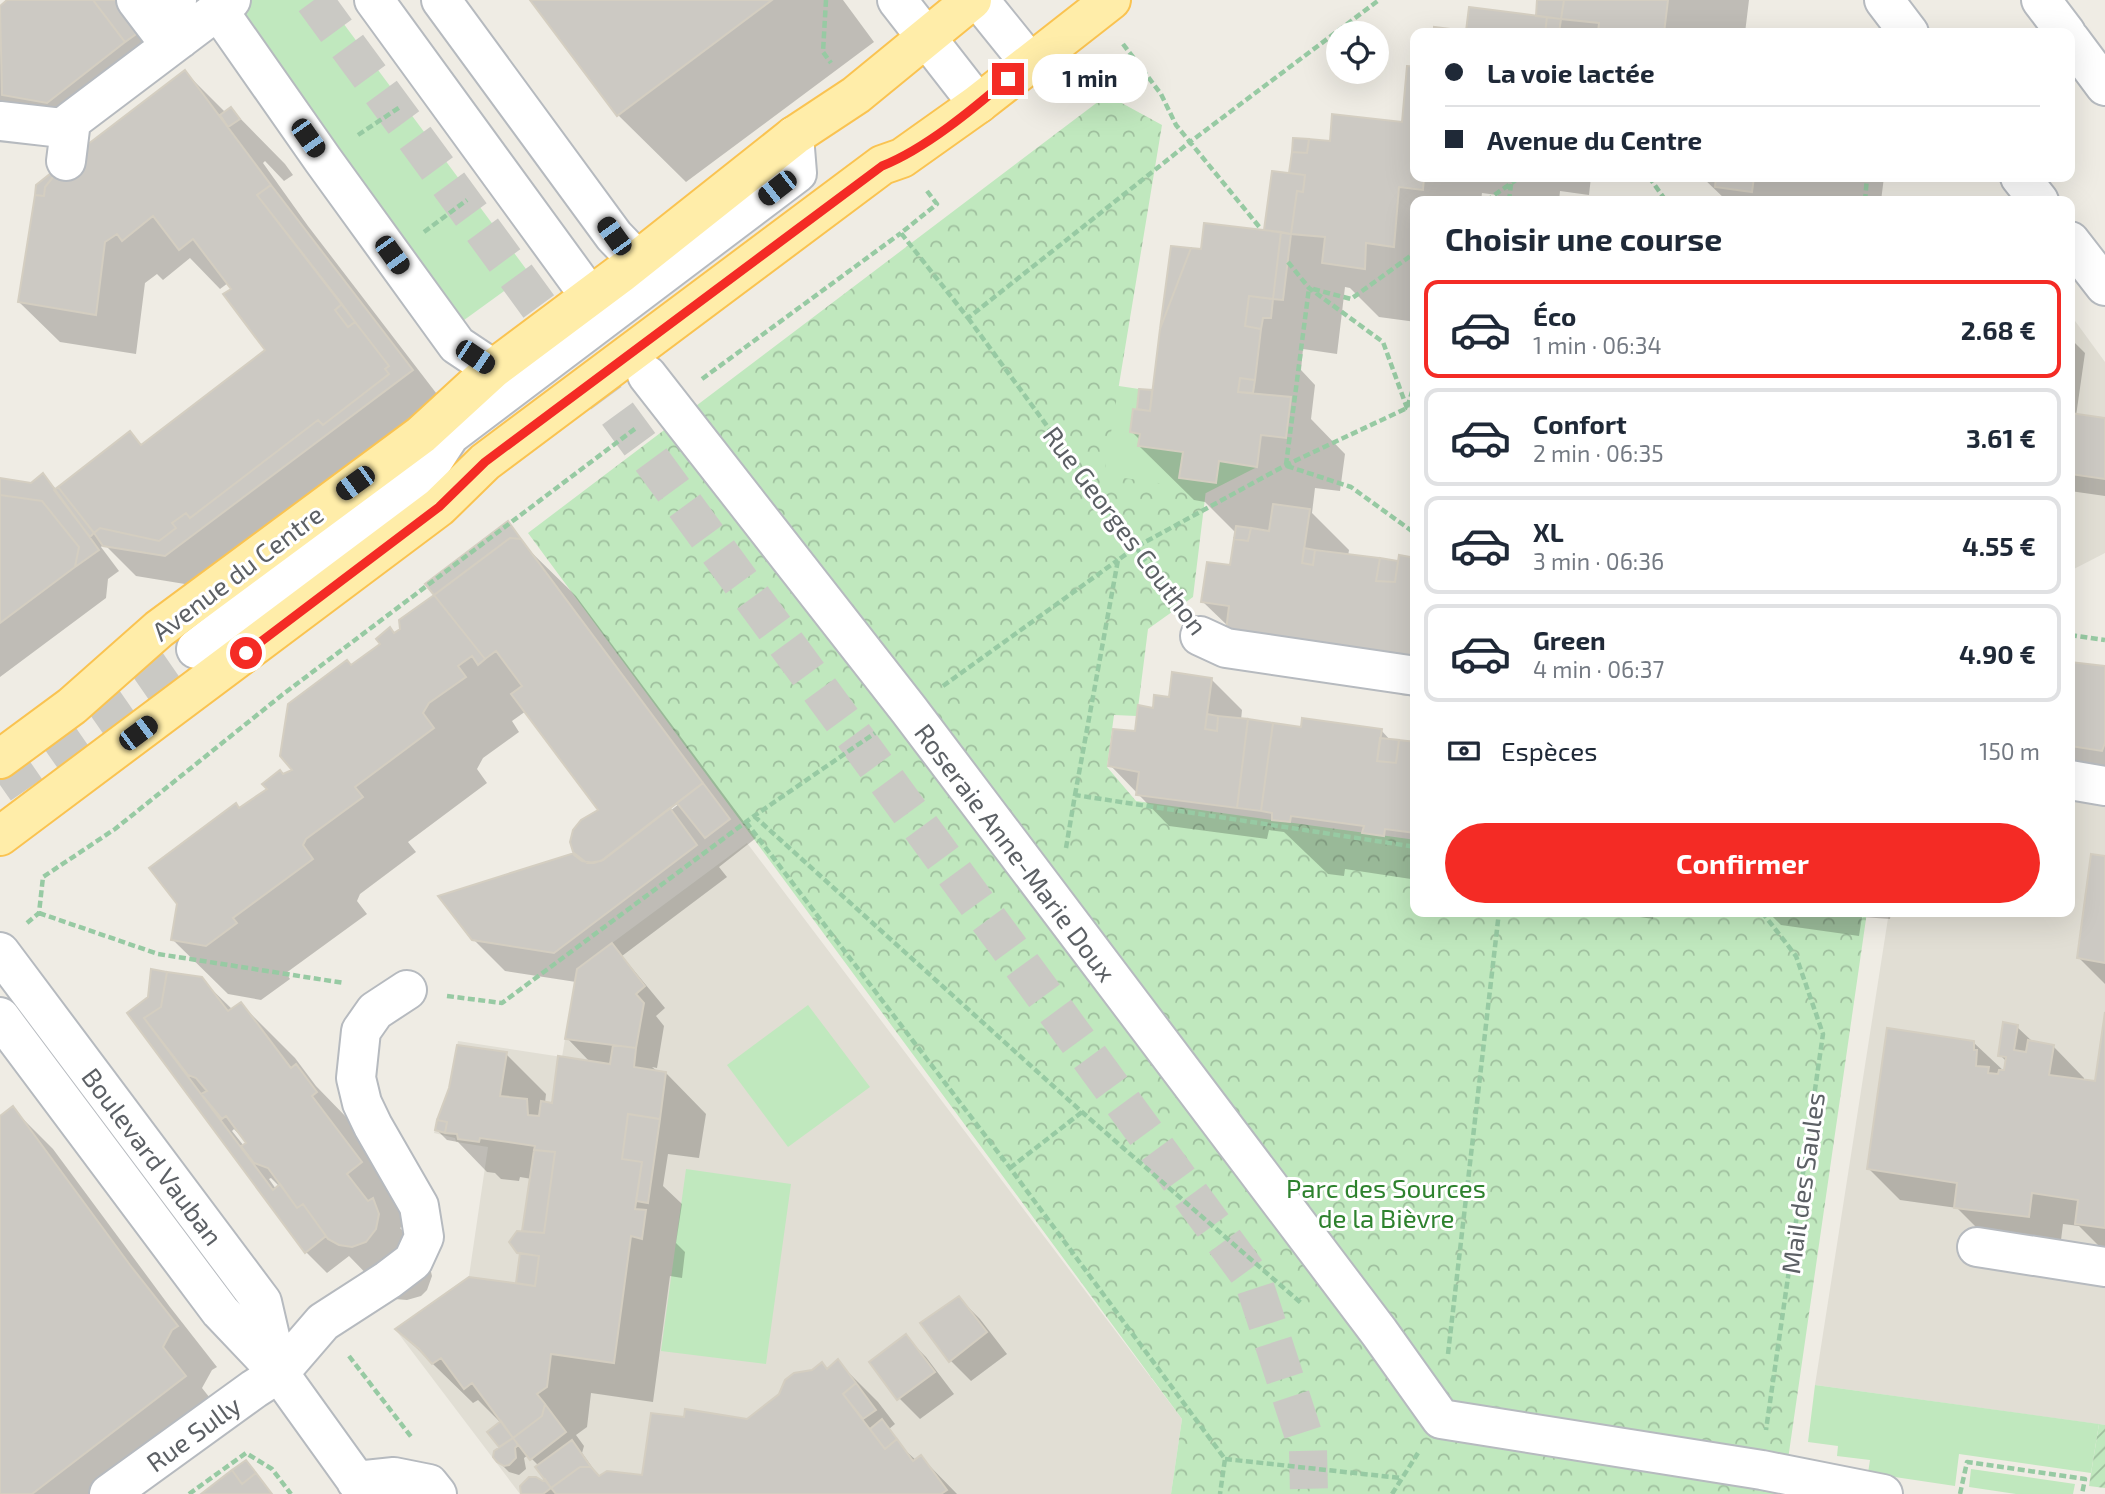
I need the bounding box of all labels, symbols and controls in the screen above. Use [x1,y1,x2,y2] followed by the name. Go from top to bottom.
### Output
[1326,21,1389,84] map controls
[1326,21,1389,84] button: locate
[1032,55,1148,104] callout: 1 min
[1487,57,1655,88] text: La voie lactée
[992,63,1024,95] route end
[1062,64,1118,92] text: 1 min
[288,115,329,161] car
[1487,124,1702,155] text: Avenue du Centre
[754,167,801,209] car
[594,213,635,259] car
[1445,219,1722,257] text: Choisir une course
[372,232,413,278] car
[1449,298,1512,361] icon: car
[1533,300,1576,331] text: Éco
[1961,314,2036,345] text: 2.68 €
[1533,331,1662,359] text: 1 min · 06:34
[452,337,499,377] car
[1449,406,1512,469] icon: car
[1533,408,1627,439] text: Confort
[1038,420,1214,640] street label: Rue Georges Couthon
[1966,422,2036,453] text: 3.61 €
[1533,439,1664,467] text: 2 min · 06:35
[332,462,379,504] car
[145,498,329,646] street label: Avenue du Centre
[1449,514,1512,577] icon: car
[1533,516,1564,547] text: XL
[1962,530,2036,561] text: 4.55 €
[1533,547,1664,575] text: 3 min · 06:36
[1449,622,1512,685] icon: car
[1533,624,1606,655] text: Green
[230,637,262,669] route start
[1959,638,2036,669] text: 4.90 €
[1533,655,1664,683] text: 4 min · 06:37
[115,712,162,754] car
[909,717,1123,987] street label: Roseraie Anne-Marie Doux
[1445,732,1483,770] icon: cash
[1501,735,1598,766] text: Espèces
[1979,737,2040,765] text: 150 m
[1445,823,2040,903] button: Confirmer
[76,1061,230,1251] street label: Boulevard Vauban
[1774,1090,1830,1276] street label: Mail des Saules
[1286,1172,1486,1233] park label: Parc des Sources de la Bièvre
[140,1388,246,1477] street label: Rue Sully

